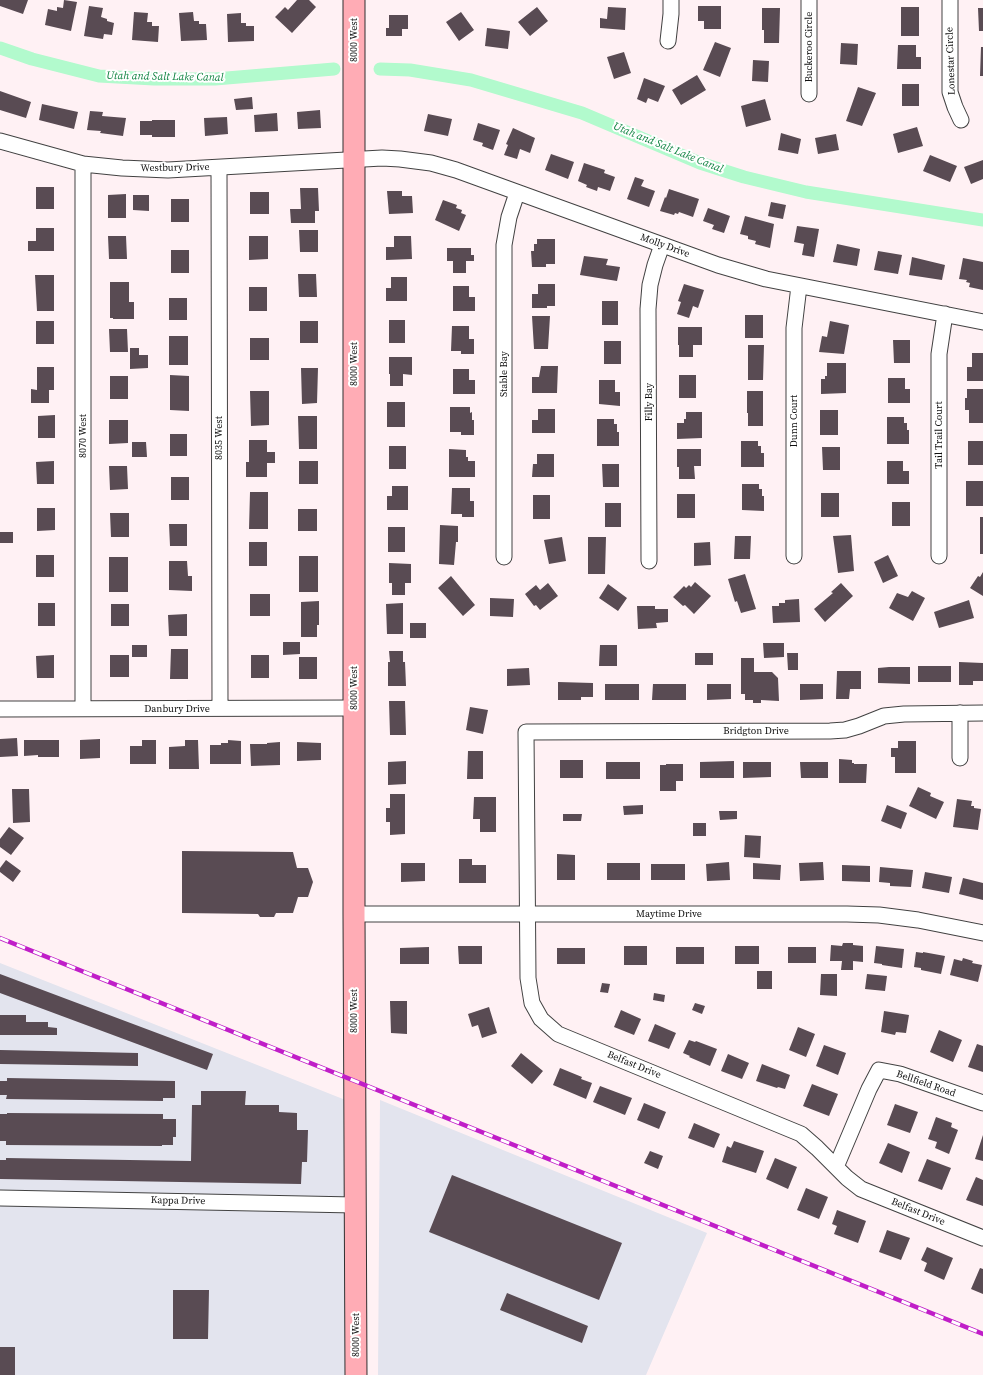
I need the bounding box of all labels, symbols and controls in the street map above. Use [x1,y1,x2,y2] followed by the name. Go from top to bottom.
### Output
[803,12,815,82] street label: Buckeroo Circle
[348,18,360,62] street label: 8000 West
[944,27,958,95] street label: Lonestar Circle
[106,69,224,85] water label: Utah and Salt Lake Canal
[611,120,725,176] water label: Utah and Salt Lake Canal
[140,161,210,175] street label: Westbury Drive
[639,232,691,260] street label: Molly Drive
[348,342,360,386] street label: 8000 West
[498,351,510,397] street label: Stable Bay
[643,383,655,421] street label: Filly Bay
[788,395,800,447] street label: Dunn Court
[933,401,945,469] street label: Tail Trail Court
[77,414,89,458] street label: 8070 West
[213,416,225,460] street label: 8035 West
[348,666,360,710] street label: 8000 West
[144,703,210,715] street label: Danbury Drive
[723,725,789,737] street label: Bridgton Drive
[636,908,702,920] street label: Maytime Drive
[348,989,360,1033] street label: 8000 West
[605,1049,663,1081] street label: Belfast Drive
[895,1068,957,1100] street label: Bellfield Road
[151,1195,205,1207] street label: Kappa Drive
[889,1196,947,1228] street label: Belfast Drive
[350,1313,362,1357] street label: 8000 West

